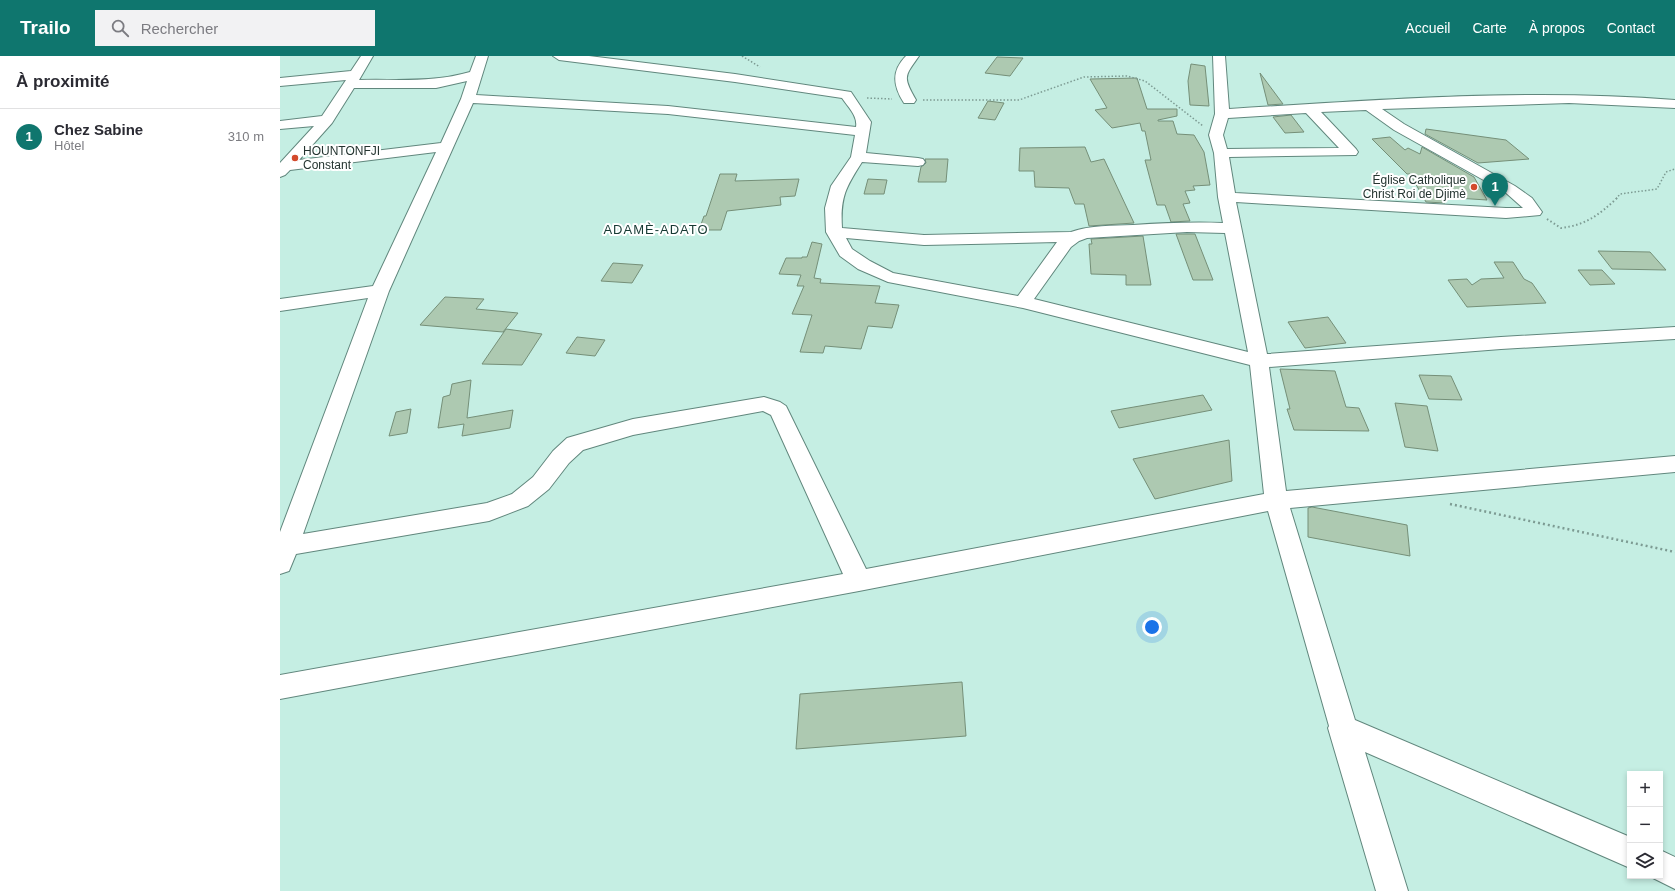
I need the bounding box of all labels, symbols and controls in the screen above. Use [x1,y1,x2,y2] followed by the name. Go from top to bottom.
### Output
[95,10,375,46] search box
[20,17,71,38] text: Trailo
[109,17,131,39] icon: search
[141,20,218,37] text: Rechercher
[1405,20,1450,36] text: Accueil
[1472,20,1507,36] text: Carte
[1529,20,1585,36] text: À propos
[1607,20,1655,36] text: Contact
[16,72,110,91] text: À proximité
[54,121,143,138] text: Chez Sabine
[25,129,33,144] text: 1
[228,129,264,144] text: 310 m
[54,138,84,153] text: Hôtel
[303,144,380,172] place label: HOUNTONFJI Constant
[290,153,300,163] marker: HOUNTONFJI Constant
[1363,172,1466,201] place label: Église Catholique Christ Roi de Djimè
[1482,173,1508,206] pin: 1
[1469,182,1479,192] marker: Église Catholique Christ Roi de Djimè
[603,222,709,237] district label: ADAMÈ-ADATO
[1142,617,1162,637] your location
[1627,771,1663,879] map controls
[1627,771,1663,807] button: +
[1627,807,1663,843] button: −
[1627,843,1663,879] button: layers

